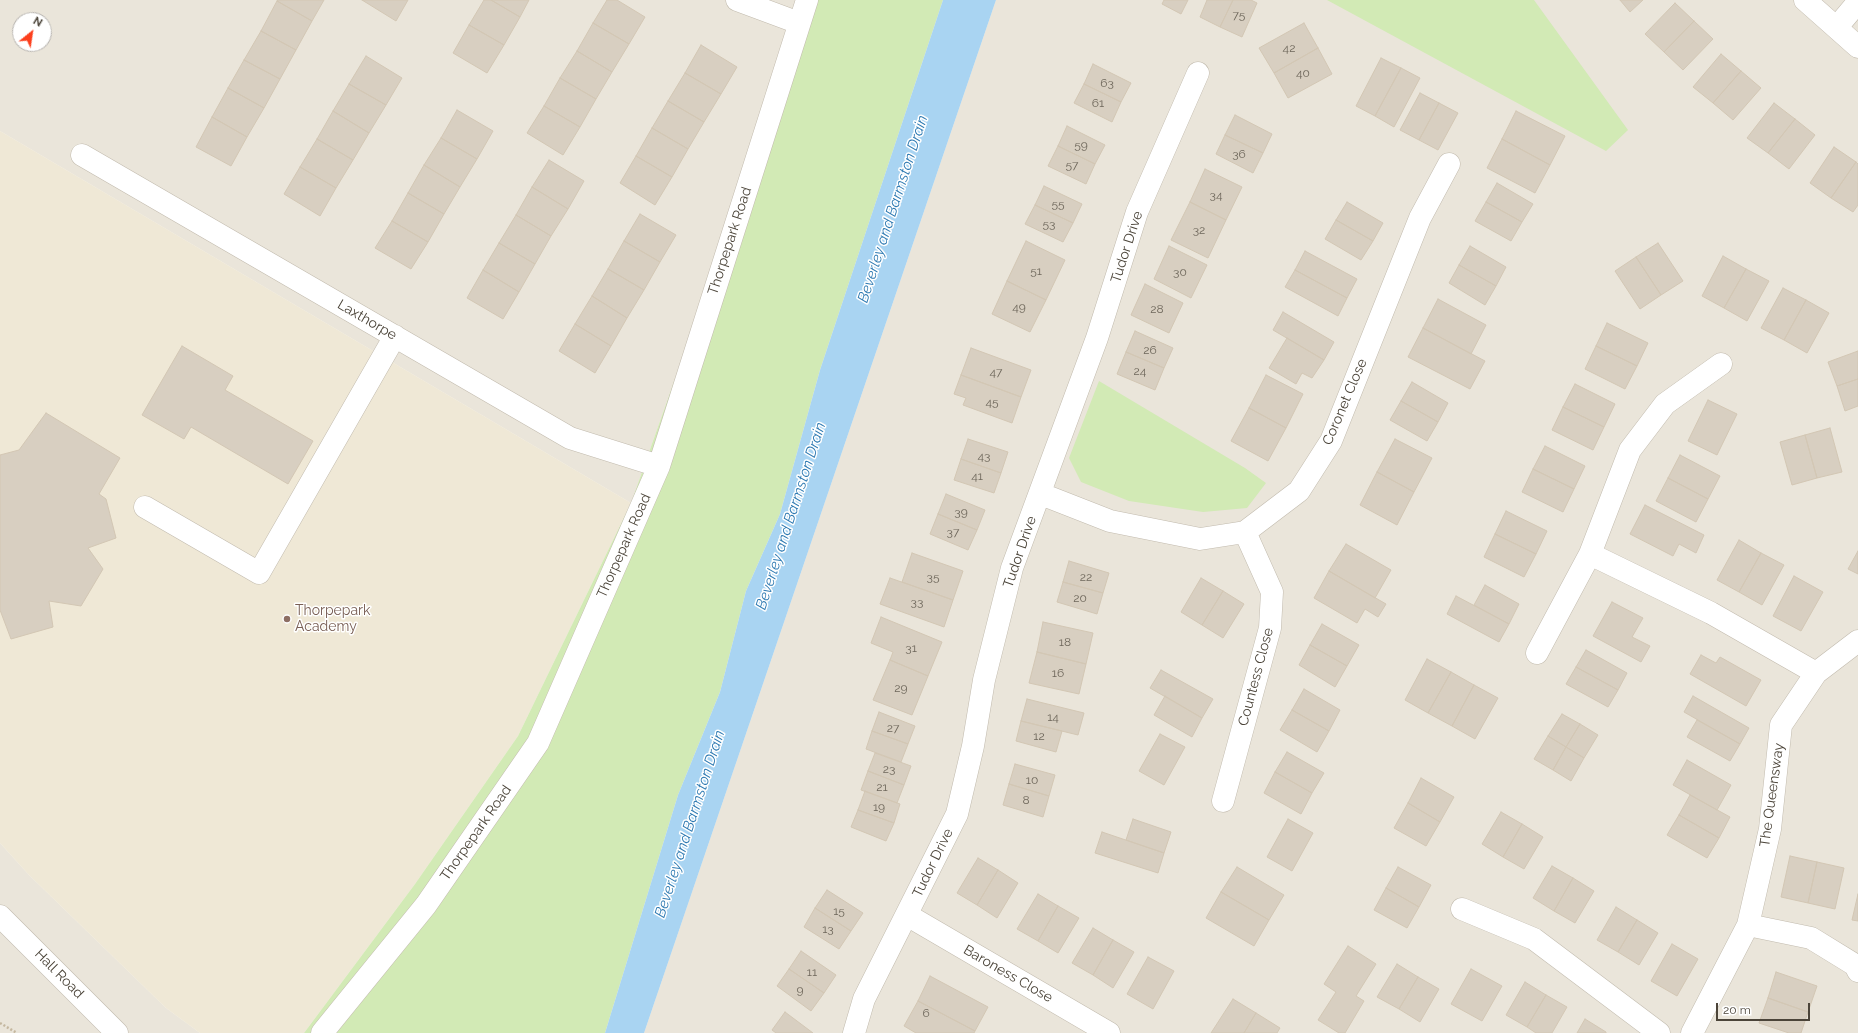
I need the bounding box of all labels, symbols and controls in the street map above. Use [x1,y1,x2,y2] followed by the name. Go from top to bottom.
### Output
[1233,8,1245,22] house number: 75
[12,12,52,52] north arrow
[31,14,45,30] text: N
[1283,41,1295,55] house number: 42
[1296,66,1310,80] house number: 40
[1100,76,1114,90] house number: 63
[1092,96,1104,110] house number: 61
[854,113,932,305] water label: Beverley and Barmston Drain
[1074,138,1088,152] house number: 59
[1232,147,1246,161] house number: 36
[1066,158,1078,172] house number: 57
[705,185,755,297] street label: Thorpepark Road
[1210,188,1222,202] house number: 34
[1051,197,1065,211] house number: 55
[1107,209,1147,285] street label: Tudor Drive
[1043,217,1055,231] house number: 53
[1193,223,1205,237] house number: 32
[1030,264,1042,278] house number: 51
[1173,265,1187,279] house number: 30
[334,296,400,344] street label: Laxthorpe
[1012,300,1026,314] house number: 49
[1150,302,1164,316] house number: 28
[1143,343,1157,357] house number: 26
[1319,356,1371,448] street label: Coronet Close
[1134,364,1146,378] house number: 24
[990,365,1002,379] house number: 47
[985,395,999,409] house number: 45
[752,420,830,612] water label: Beverley and Barmston Drain
[978,449,990,463] house number: 43
[971,469,983,483] house number: 41
[593,491,655,601] street label: Thorpepark Road
[954,505,968,519] house number: 39
[1000,514,1040,590] street label: Tudor Drive
[947,525,959,539] house number: 37
[927,570,939,584] house number: 35
[1080,570,1092,584] house number: 22
[1073,591,1087,605] house number: 20
[911,595,923,609] house number: 33
[295,603,370,636] place label: Thorpepark Academy
[282,614,292,624] marker: Thorpepark Academy
[1235,626,1277,728] street label: Countess Close
[1059,635,1071,649] house number: 18
[905,641,917,655] house number: 31
[1052,666,1064,680] house number: 16
[894,681,908,695] house number: 29
[1047,710,1059,724] house number: 14
[887,721,899,735] house number: 27
[651,728,729,920] water label: Beverley and Barmston Drain
[1033,729,1045,743] house number: 12
[1756,742,1788,848] street label: The Queensway
[883,762,895,776] house number: 23
[1026,773,1038,787] house number: 10
[876,780,888,794] house number: 21
[437,782,515,884] street label: Thorpepark Road
[1022,793,1030,807] house number: 8
[873,800,885,814] house number: 19
[909,826,957,900] street label: Tudor Drive
[833,904,845,918] house number: 15
[822,922,834,936] house number: 13
[960,942,1056,1006] street label: Baroness Close
[31,946,87,1002] street label: Hall Road
[807,965,817,979] house number: 11
[796,983,804,997] house number: 9
[1718,995,1812,1021] scale bar
[1723,1003,1751,1017] text: 20 m
[922,1006,930,1020] house number: 6

